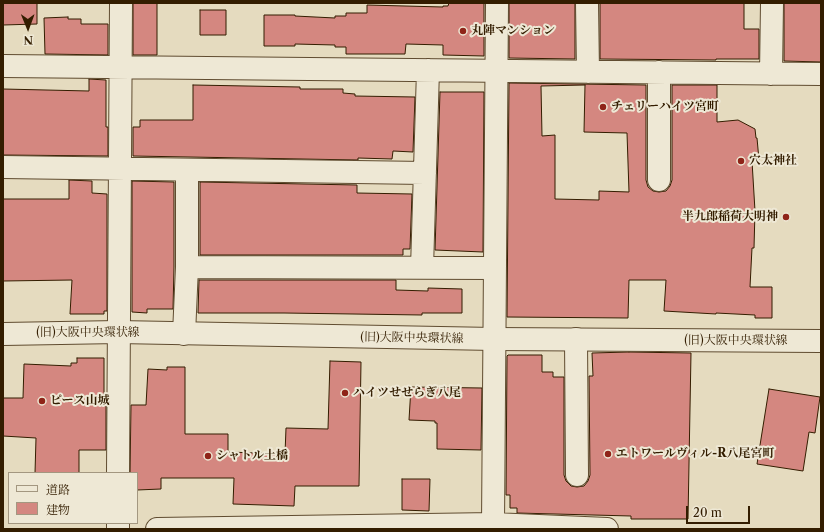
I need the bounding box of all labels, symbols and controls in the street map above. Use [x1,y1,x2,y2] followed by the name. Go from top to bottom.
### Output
[8,8,48,48] north arrow
[471,24,555,38] place label: 丸陣マンション
[458,26,468,36] marker: 丸陣マンション
[23,33,33,47] text: N
[611,100,719,114] place label: チェリーハイツ宮町
[598,102,608,112] marker: チェリーハイツ宮町
[749,154,797,168] place label: 穴太神社
[736,156,746,166] marker: 穴太神社
[682,210,778,224] place label: 半九郎稲荷大明神
[781,212,791,222] marker: 半九郎稲荷大明神
[36,326,140,340] street label: (旧)大阪中央環状線
[360,330,464,346] street label: (旧)大阪中央環状線
[684,334,788,348] street label: (旧)大阪中央環状線
[353,386,461,400] place label: ハイツせせらぎ八尾
[340,388,350,398] marker: ハイツせせらぎ八尾
[50,394,110,408] place label: ピース山城
[37,396,47,406] marker: ピース山城
[616,447,774,461] place label: エトワールヴィル-R八尾宮町
[216,449,288,463] place label: シャトル土橋
[603,449,613,459] marker: エトワールヴィル-R八尾宮町
[203,451,213,461] marker: シャトル土橋
[8,472,138,524] legend
[46,482,70,497] text: 道路
[688,498,752,524] scale bar
[46,502,70,517] text: 建物
[693,505,722,520] text: 20 m

